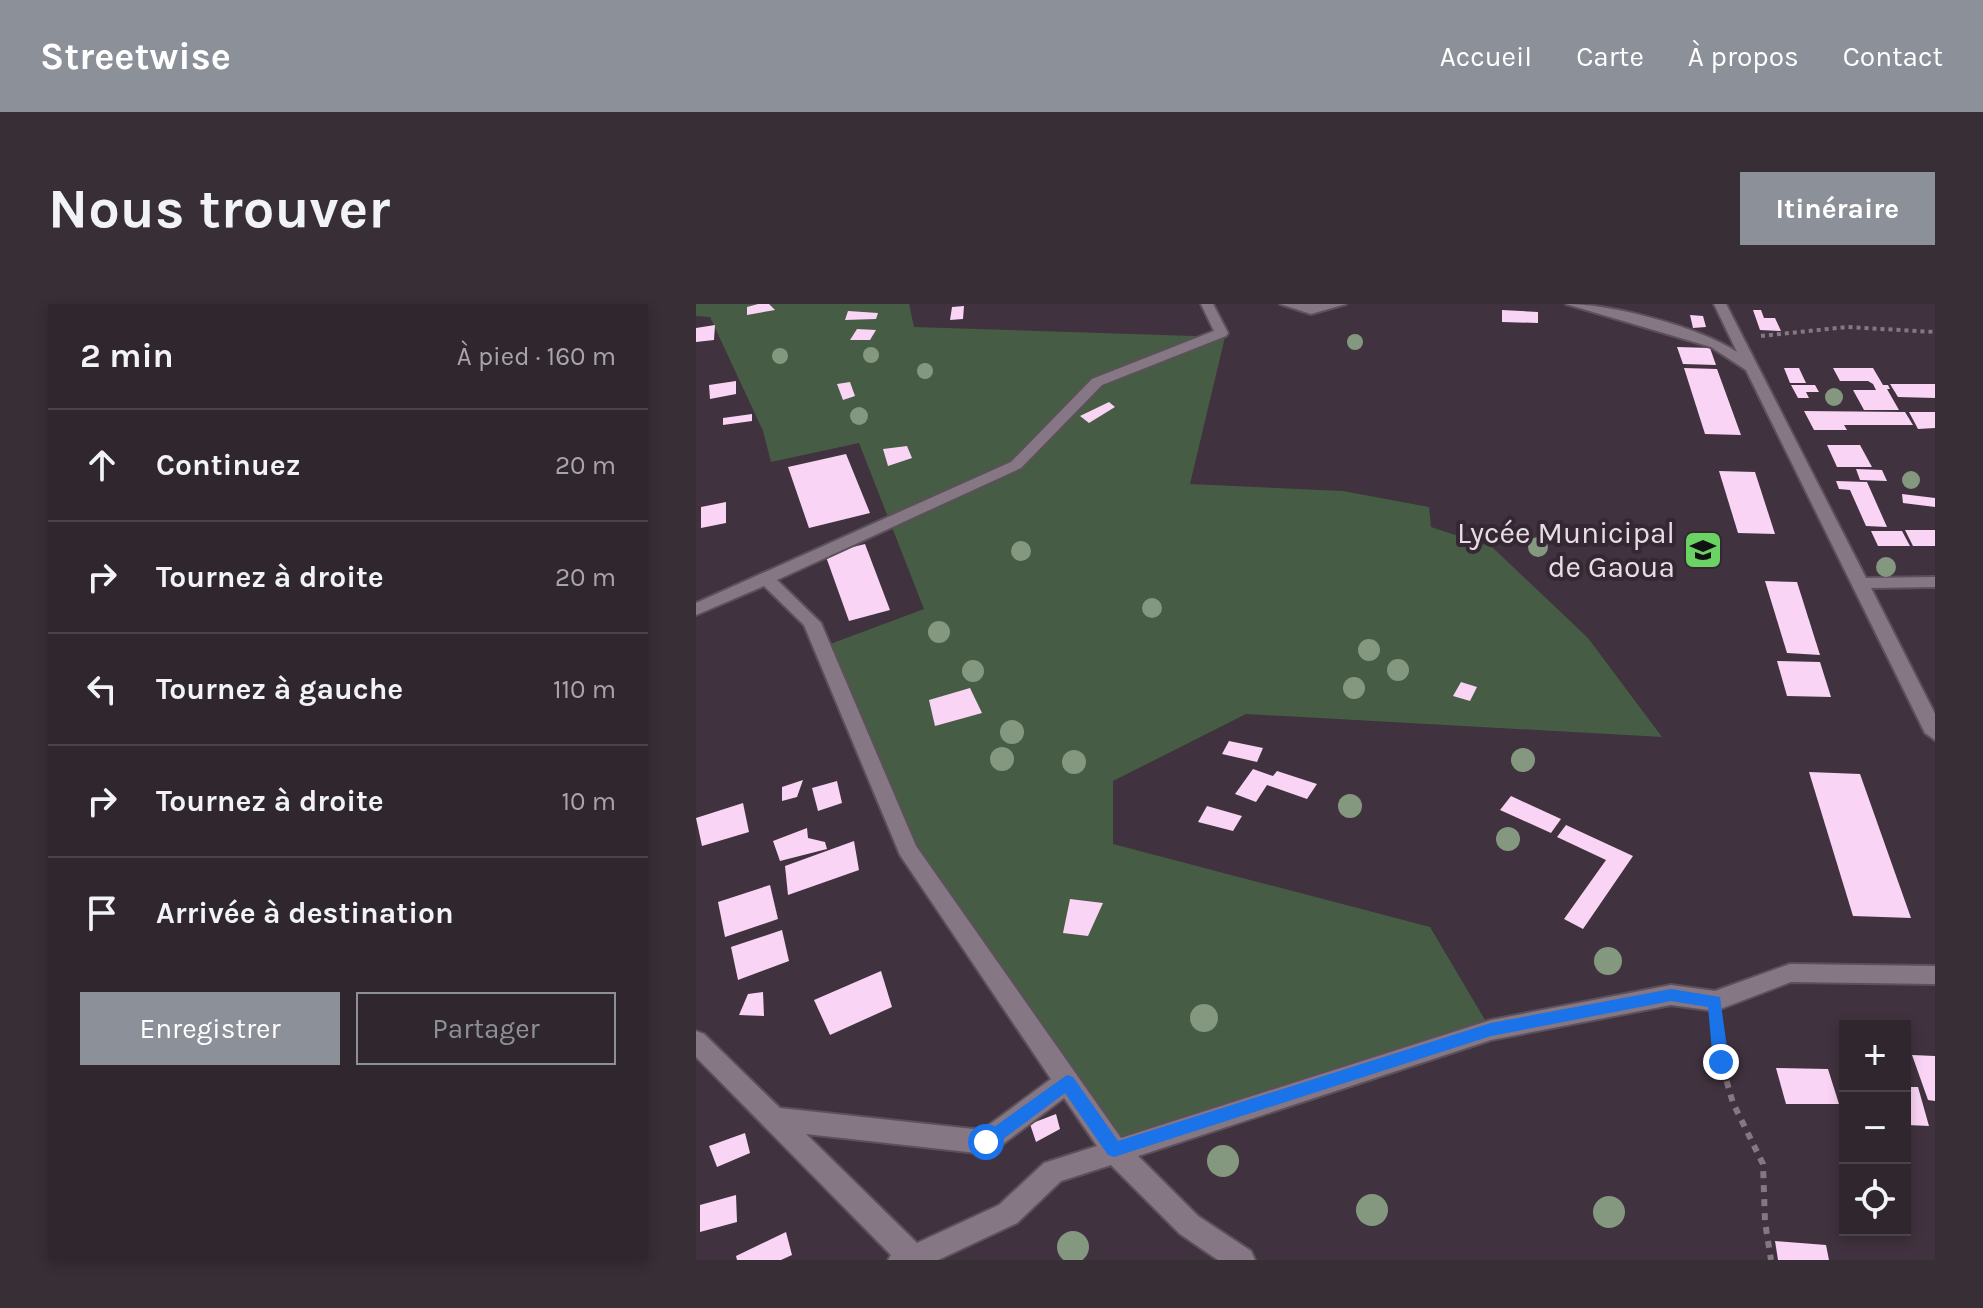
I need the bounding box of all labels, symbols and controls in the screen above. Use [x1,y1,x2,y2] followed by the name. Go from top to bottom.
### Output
[40,34,231,79] text: Streetwise
[1440,40,1532,73] text: Accueil
[1576,40,1644,73] text: Carte
[1688,40,1799,73] text: À propos
[1843,40,1943,73] text: Contact
[1740,172,1935,245] button: Itinéraire
[48,176,390,241] text: Nous trouver
[80,336,174,376] text: 2 min
[457,341,616,372] text: À pied · 160 m
[80,443,124,487] icon: ahead
[156,447,301,483] text: Continuez
[555,450,616,481] text: 20 m
[1457,515,1675,585] place label: Lycée Municipal de Gaoua
[1682,529,1724,571] school or university icon: Lycée Municipal de Gaoua
[80,555,124,599] icon: right
[156,559,384,595] text: Tournez à droite
[555,562,616,593] text: 20 m
[80,667,124,711] icon: left
[156,671,403,707] text: Tournez à gauche
[553,674,616,705] text: 110 m
[80,779,124,823] icon: right
[156,783,384,819] text: Tournez à droite
[561,786,616,817] text: 10 m
[80,891,124,935] icon: arrive
[156,895,454,931] text: Arrivée à destination
[80,992,340,1065] button: Enregistrer
[356,992,616,1065] button: Partager
[1839,1020,1911,1236] map controls
[1839,1020,1911,1092] button: +
[1703,1044,1739,1080] route end
[1839,1092,1911,1164] button: −
[968,1124,1004,1160] route start
[1839,1164,1911,1236] button: locate

